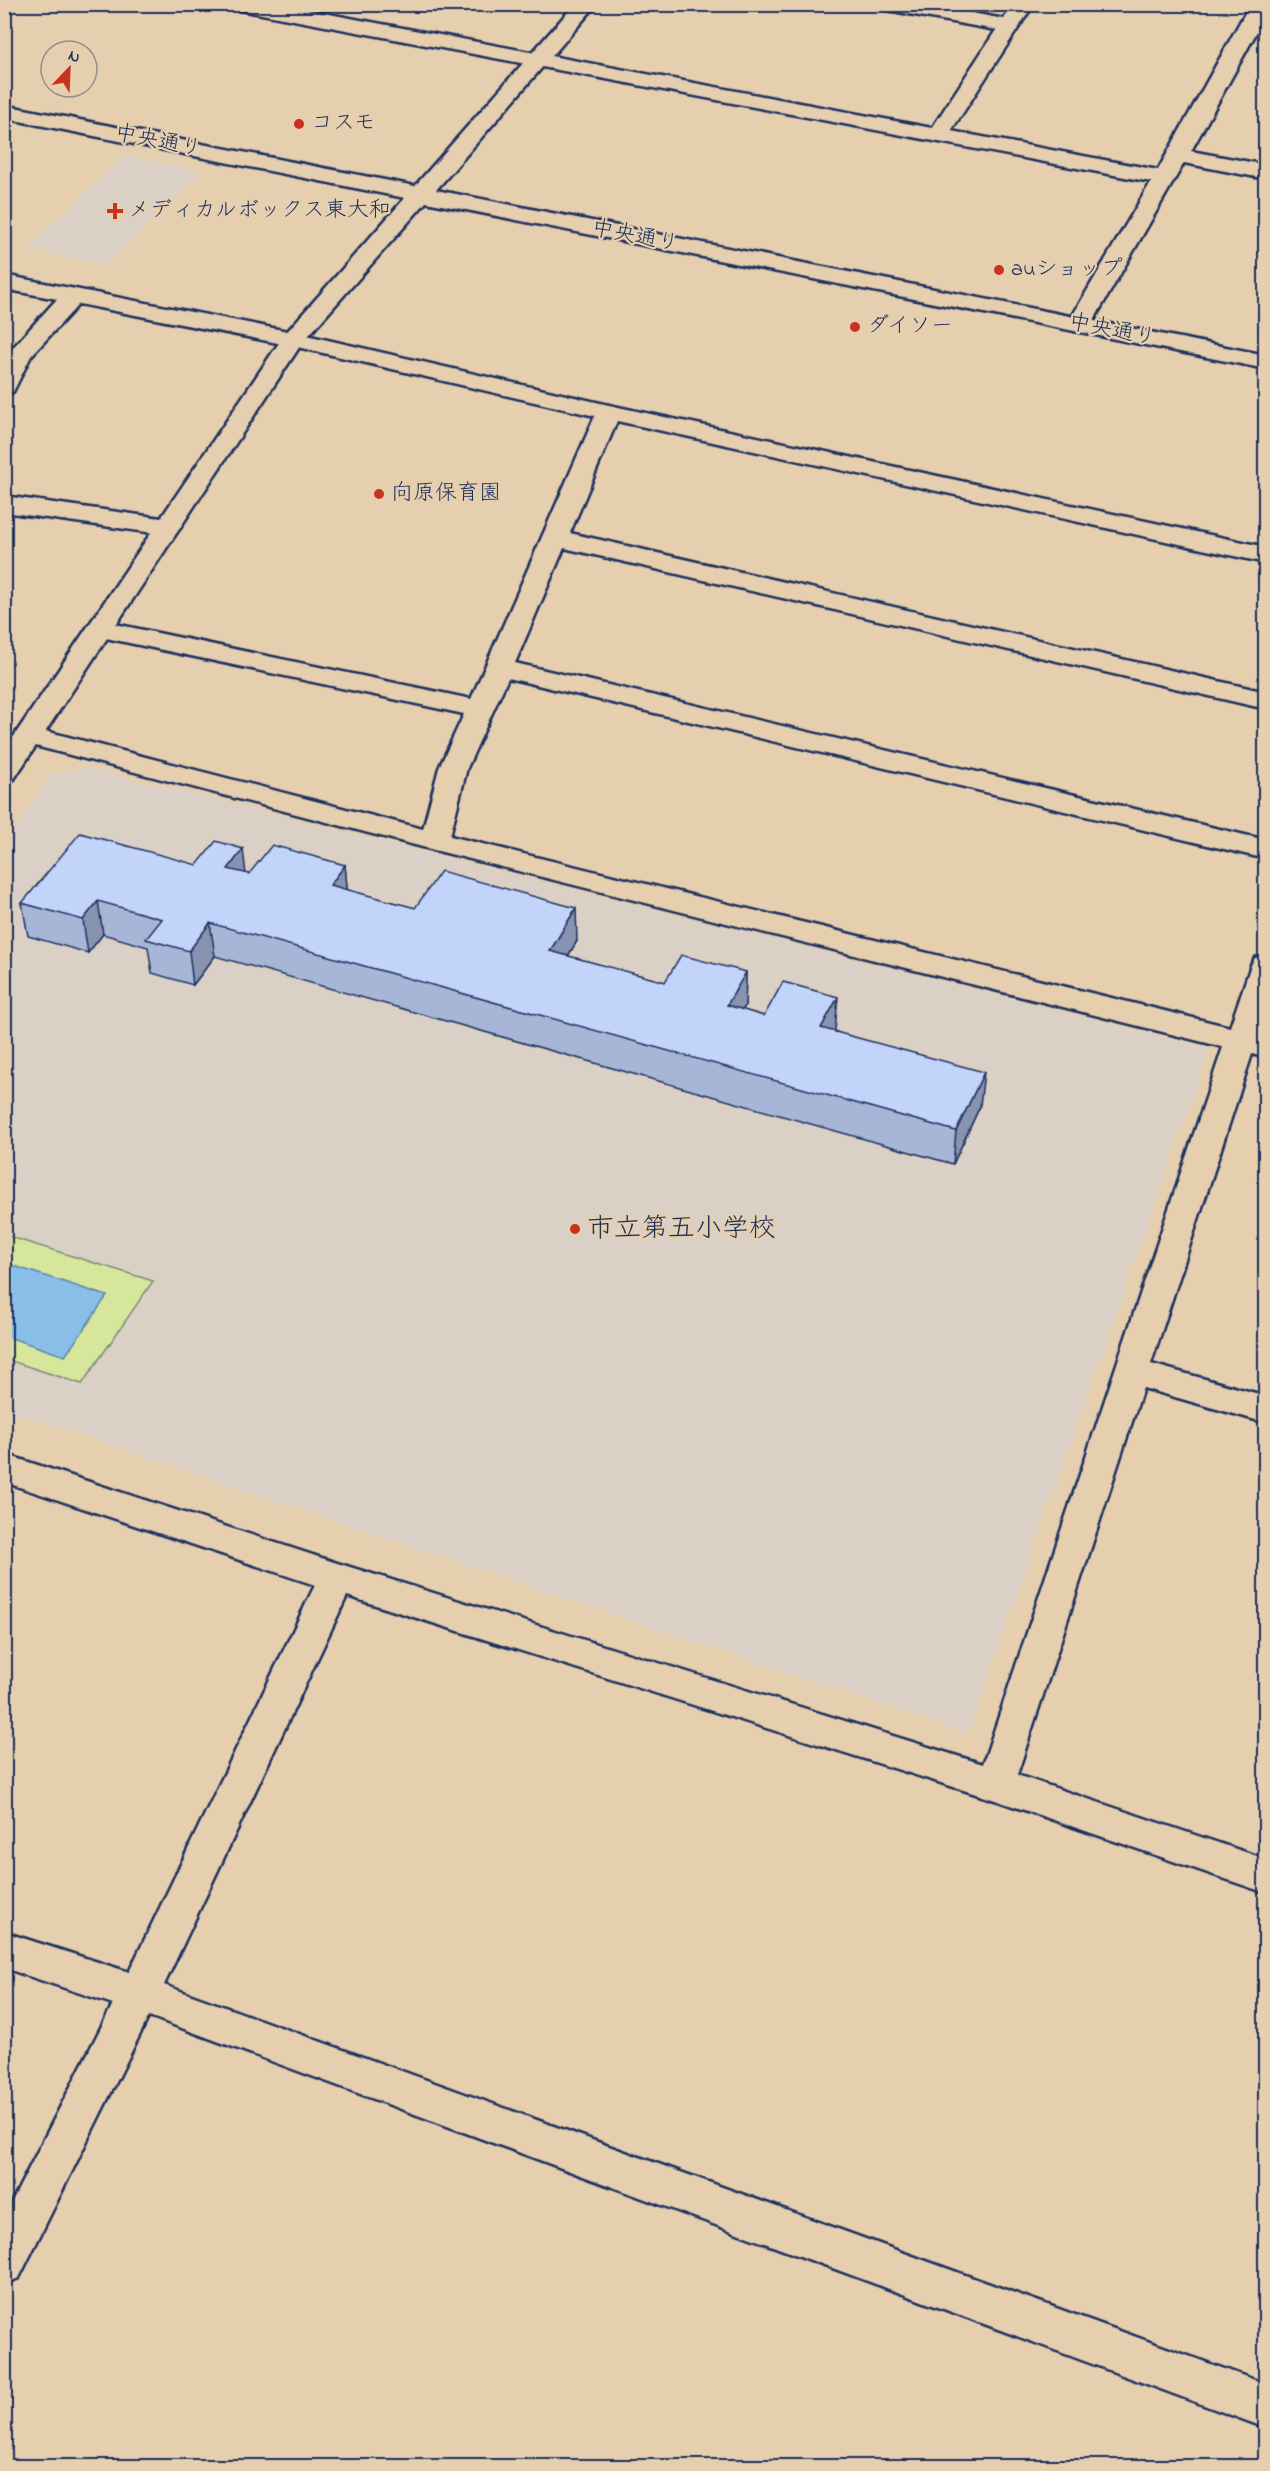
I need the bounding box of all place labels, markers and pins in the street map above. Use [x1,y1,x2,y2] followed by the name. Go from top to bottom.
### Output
[311,108,376,140] place label: コスモ
[292,117,306,131] marker: コスモ
[128,195,391,227] place label: メディカルボックス東大和
[106,202,124,220] marker: メディカルボックス東大和
[1011,254,1123,286] place label: auショップ
[992,263,1006,277] marker: auショップ
[867,311,953,343] place label: ダイソー
[848,320,862,334] marker: ダイソー
[391,478,501,510] place label: 向原保育園
[372,487,386,501] marker: 向原保育園
[587,1210,776,1249] place label: 市立第五小学校
[568,1222,582,1236] marker: 市立第五小学校

